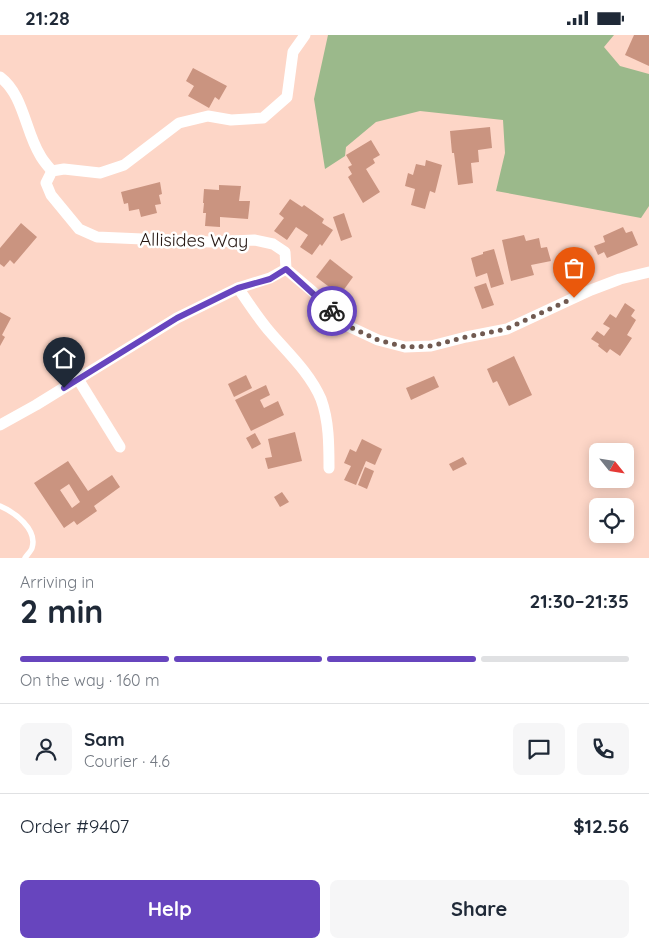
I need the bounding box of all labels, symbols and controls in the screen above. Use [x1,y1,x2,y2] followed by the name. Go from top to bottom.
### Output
[25,6,70,30] text: 21:28
[139,228,249,252] street label: Allisides Way
[553,247,595,298] pin
[560,254,588,282] icon: bag
[307,286,357,336] courier
[318,297,346,325] icon: bike
[43,337,85,388] pin
[50,344,78,372] icon: home
[589,443,634,487] north arrow
[589,443,634,543] map controls
[589,498,634,543] button: locate
[20,572,94,592] text: Arriving in
[529,589,629,613] text: 21:30–21:35
[20,591,103,631] text: 2 min
[20,670,160,690] text: On the way · 160 m
[20,723,72,775] button: person
[513,723,565,775] button: chat
[577,723,629,775] button: phone
[84,727,125,751] text: Sam
[84,751,170,771] text: Courier · 4.6
[20,814,129,838] text: Order #9407
[573,814,629,838] text: $12.56
[20,880,320,938] button: Help
[330,880,629,938] button: Share

